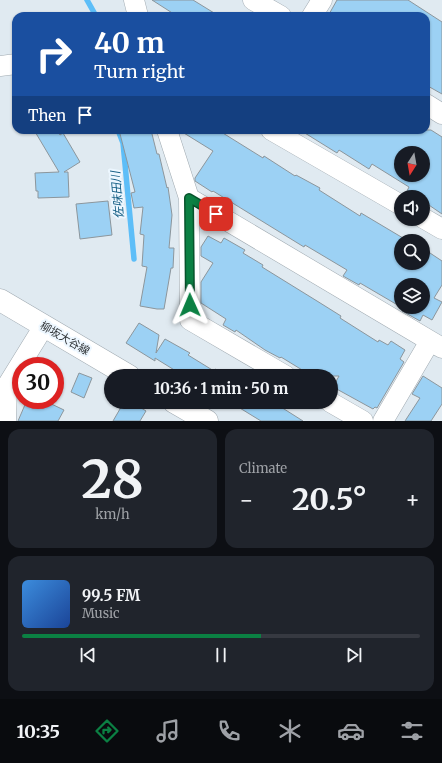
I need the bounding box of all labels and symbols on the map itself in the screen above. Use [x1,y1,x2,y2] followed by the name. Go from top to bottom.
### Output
[394,146,430,182] north arrow
[107,168,127,220] water label: 佐味田川
[199,197,233,231] pin
[169,284,211,326] position arrow
[38,318,92,358] street label: 柳坂大谷線
[12,357,64,409] speed limit sign: 30

